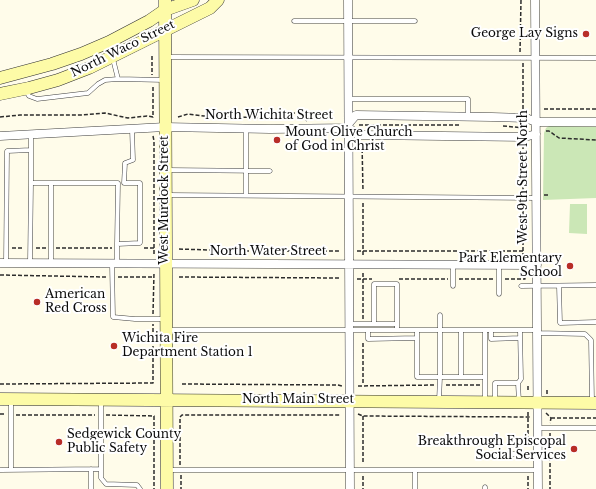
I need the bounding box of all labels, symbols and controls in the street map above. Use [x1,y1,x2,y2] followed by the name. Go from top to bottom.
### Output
[69,18,177,80] street label: North Waco Street
[471,27,578,41] place label: George Lay Signs
[581,29,591,39] marker: George Lay Signs
[205,109,333,123] street label: North Wichita Street
[517,110,531,244] street label: West 9th Street North
[285,126,413,154] place label: Mount Olive Church of God in Christ
[158,135,172,265] street label: West Murdock Street
[272,135,282,145] marker: Mount Olive Church of God in Christ
[210,245,326,259] street label: North Water Street
[459,252,562,280] place label: Park Elementary School
[565,261,575,271] marker: Park Elementary School
[45,288,107,316] place label: American Red Cross
[32,297,42,307] marker: American Red Cross
[122,332,253,360] place label: Wichita Fire Department Station 1
[109,341,119,351] marker: Wichita Fire Department Station 1
[242,393,354,407] street label: North Main Street
[67,428,181,456] place label: Sedgewick County Public Safety
[418,435,566,463] place label: Breakthrough Episcopal Social Services
[54,437,64,447] marker: Sedgewick County Public Safety
[569,444,579,454] marker: Breakthrough Episcopal Social Services

